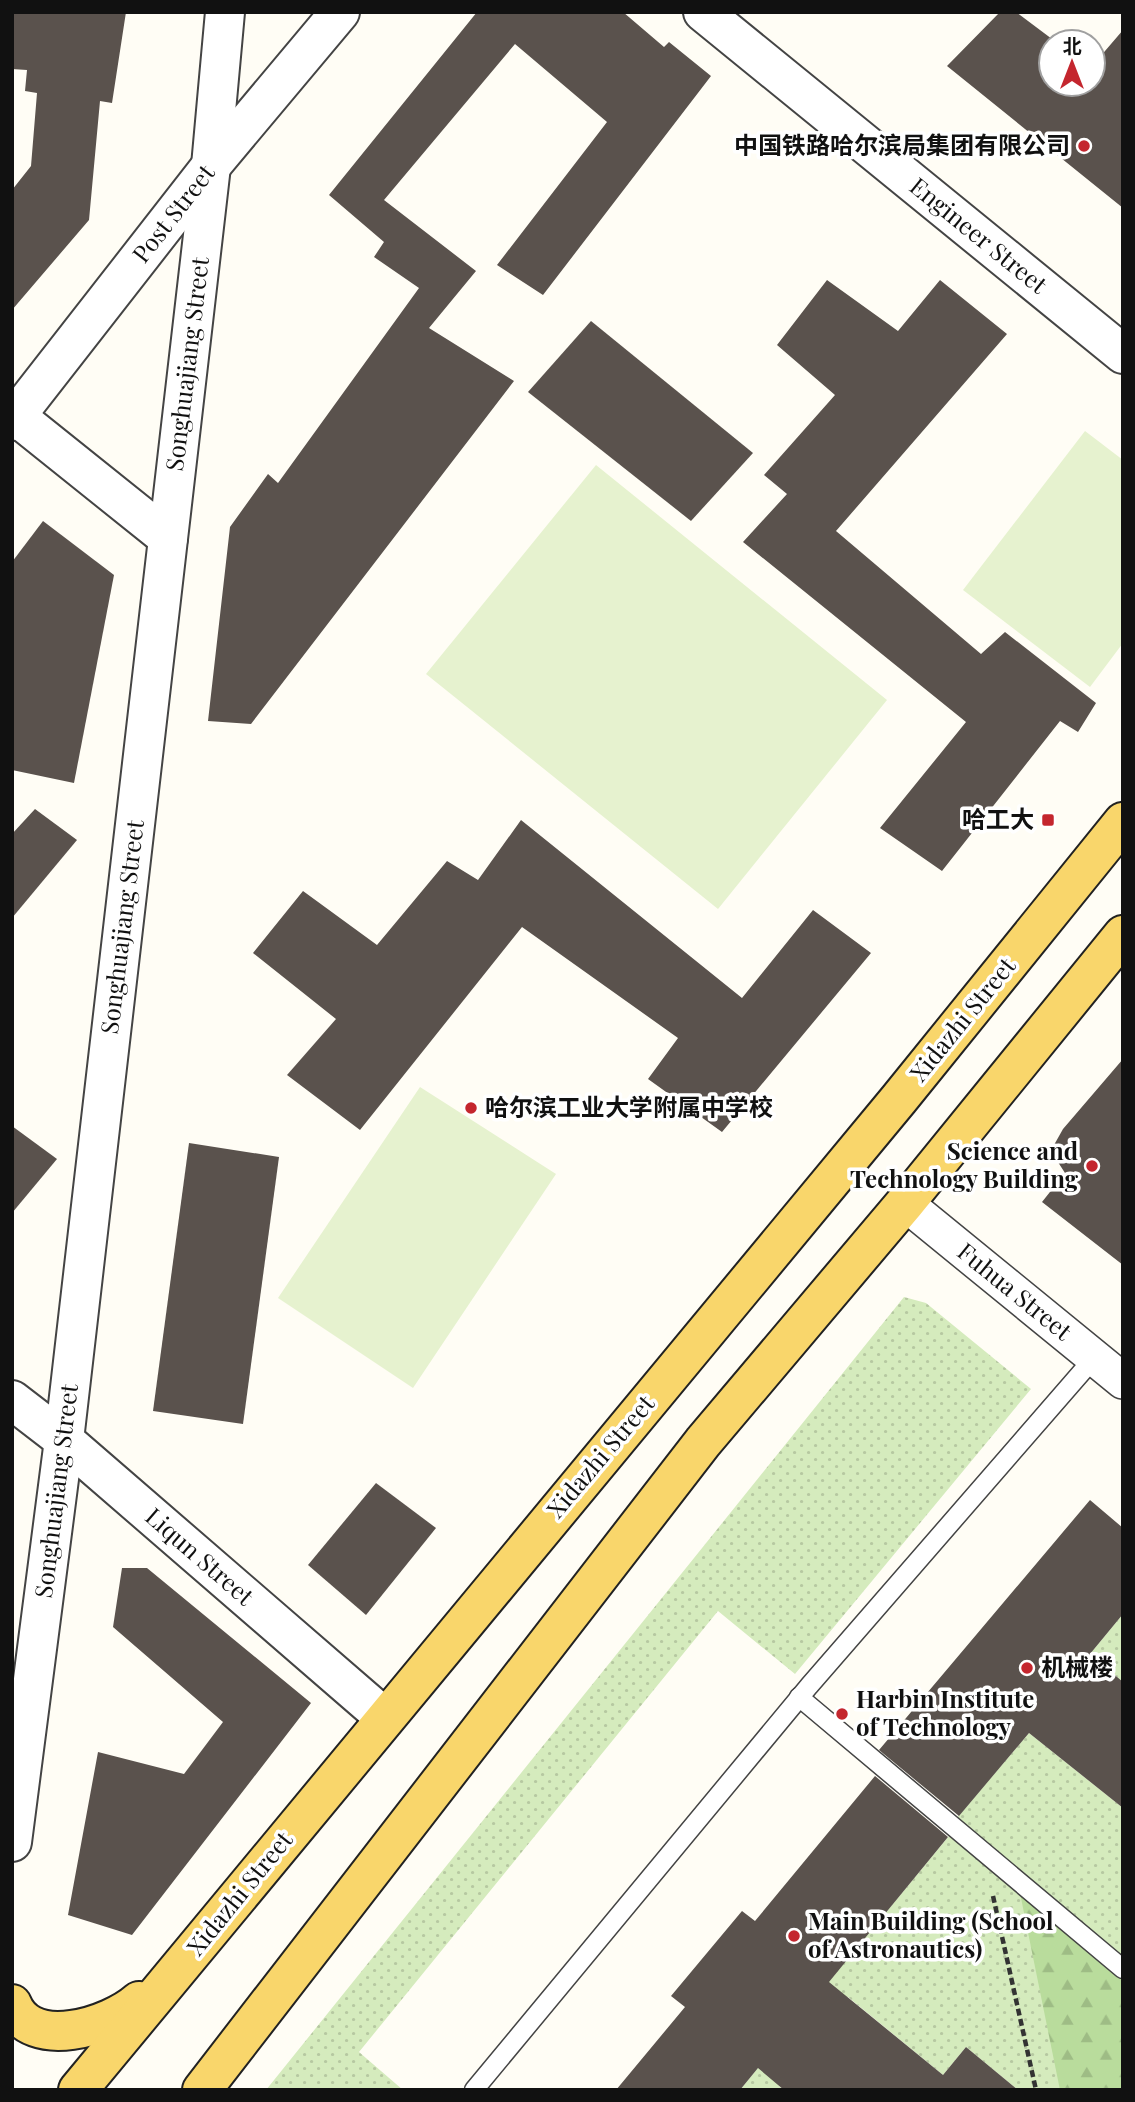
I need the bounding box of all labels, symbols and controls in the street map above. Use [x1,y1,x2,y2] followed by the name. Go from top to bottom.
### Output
[1037,28,1107,98] north arrow
[1062,32,1082,58] text: 北
[734,128,1070,160] place label: 中国铁路哈尔滨局集团有限公司
[1076,138,1092,154] marker: 中国铁路哈尔滨局集团有限公司
[124,157,221,268] street label: Post Street
[904,169,1055,300] street label: Engineer Street
[157,254,215,473] street label: Songhuajiang Street
[962,802,1034,834] place label: 哈工大
[1040,812,1056,828] marker: 哈工大
[92,817,150,1036] street label: Songhuajiang Street
[901,950,1022,1088] street label: Xidazhi Street
[485,1090,773,1122] place label: 哈尔滨工业大学附属中学校
[463,1100,479,1116] marker: 哈尔滨工业大学附属中学校
[850,1134,1079,1194] place label: Science and Technology Building
[1084,1158,1100,1174] marker: Science and Technology Building
[952,1235,1079,1347] street label: Fuhua Street
[26,1381,84,1600] street label: Songhuajiang Street
[539,1387,661,1524] street label: Xidazhi Street
[139,1500,262,1612] street label: Liqun Street
[1041,1650,1113,1682] place label: 机械楼
[1019,1660,1035,1676] marker: 机械楼
[856,1682,1034,1742] place label: Harbin Institute of Technology
[834,1706,850,1722] marker: Harbin Institute of Technology
[178,1824,299,1962] street label: Xidazhi Street
[808,1904,1054,1964] place label: Main Building (School of Astronautics)
[786,1928,802,1944] marker: Main Building (School of Astronautics)

